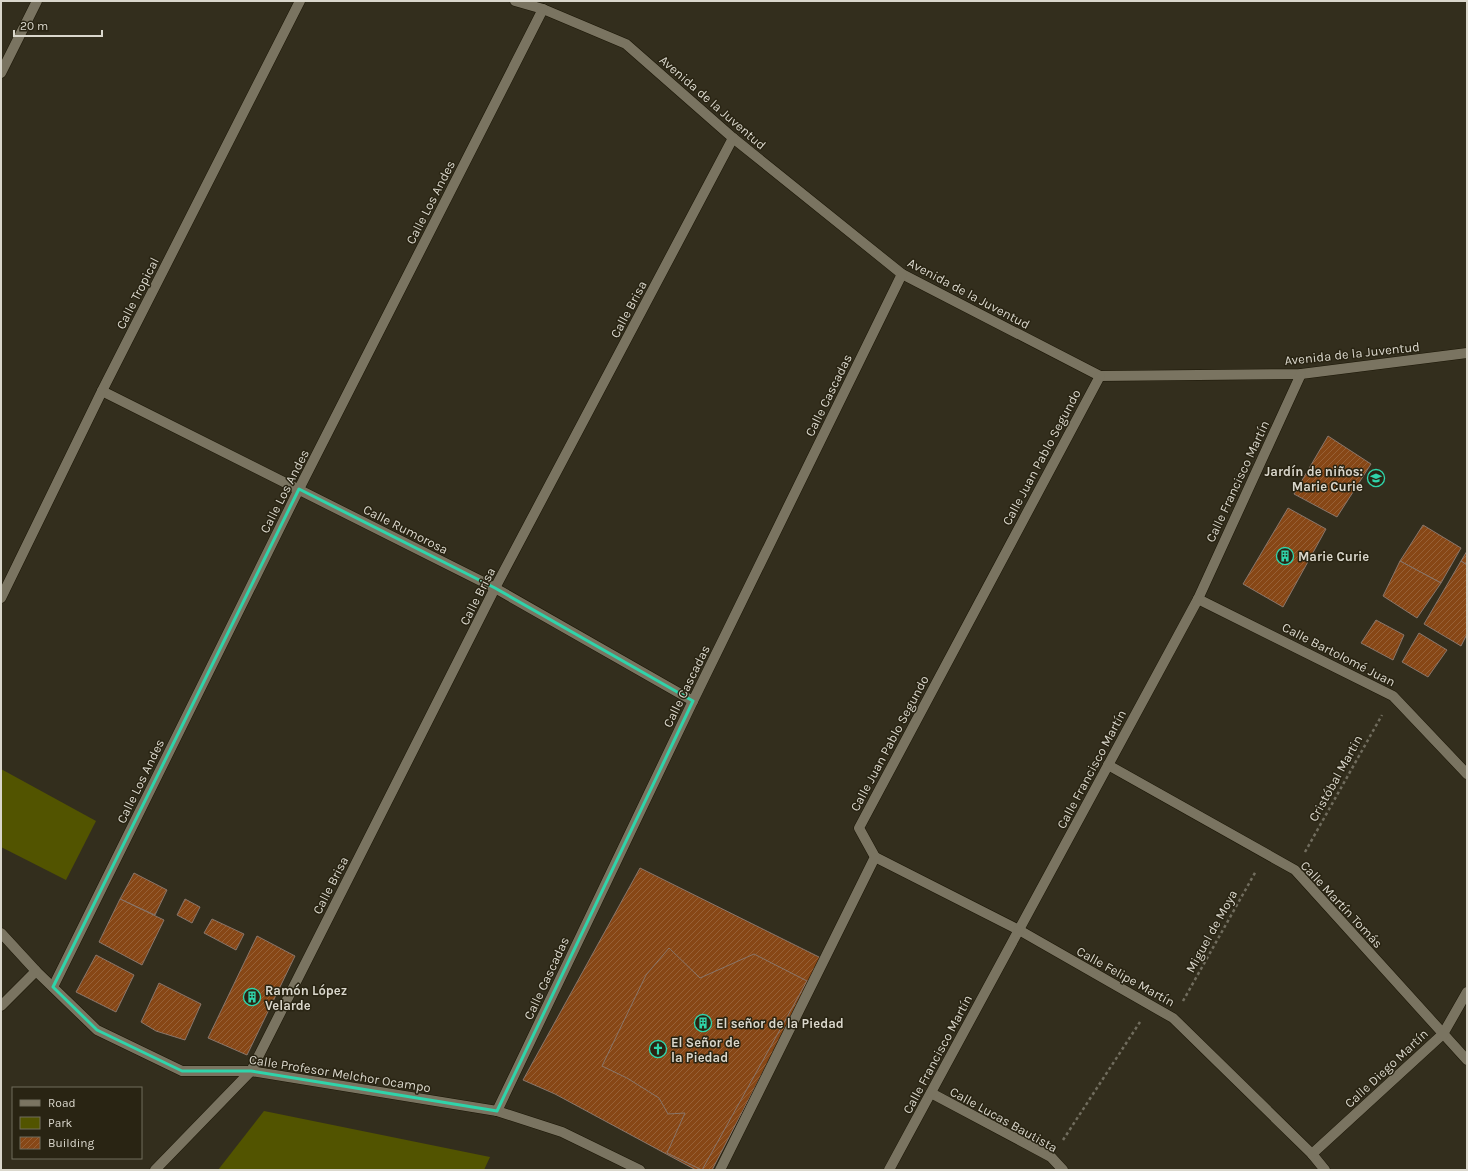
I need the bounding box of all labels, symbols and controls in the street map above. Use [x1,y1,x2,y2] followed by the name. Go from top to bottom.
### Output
[14,12,102,38] scale bar
[20,19,48,33] text: 20 m
[656,52,769,153] street label: Avenida de la Juventud
[403,158,458,247] street label: Calle Los Andes
[113,255,162,332] street label: Calle Tropical
[905,255,1032,332] street label: Avenida de la Juventud
[607,278,650,340] street label: Calle Brisa
[1284,339,1420,368] street label: Avenida de la Juventud
[802,351,855,439] street label: Calle Cascadas
[999,387,1084,528] street label: Calle Juan Pablo Segundo
[1203,418,1272,544] street label: Calle Francisco Martín
[257,447,312,536] street label: Calle Los Andes
[1265,464,1363,494] place label: Jardín de niños: Marie Curie
[1366,468,1386,488] school or university icon: Jardín de niños: Marie Curie
[361,502,451,557] street label: Calle Rumorosa
[1275,546,1295,566] building icon: Marie Curie
[1298,549,1369,564] place label: Marie Curie
[457,565,498,628] street label: Calle Brisa
[1280,619,1398,689] street label: Calle Bartolomé Juan
[660,642,713,730] street label: Calle Cascadas
[847,673,932,814] street label: Calle Juan Pablo Segundo
[1054,707,1129,831] street label: Calle Francisco Martín
[1306,732,1365,824] street label: Cristóbal Martin
[114,737,167,826] street label: Calle Los Andes
[310,854,351,917] street label: Calle Brisa
[1297,858,1386,951] street label: Calle Martín Tomás
[1183,887,1240,975] street label: Miguel de Moya
[521,934,572,1022] street label: Calle Cascadas
[1074,943,1177,1010] street label: Calle Felipe Martín
[265,983,347,1013] place label: Ramón López Velarde
[242,987,262,1007] building icon: Ramón López Velarde
[900,992,975,1116] street label: Calle Francisco Martín
[693,1013,713,1033] building icon: El señor de la Piedad
[716,1016,844,1031] place label: El señor de la Piedad
[1342,1026,1431,1111] street label: Calle Diego Martín
[671,1035,740,1065] place label: El Señor de la Piedad
[648,1039,668,1059] church icon: El Señor de la Piedad
[248,1052,432,1095] street label: Calle Profesor Melchor Ocampo
[947,1084,1060,1155] street label: Calle Lucas Bautista
[12,1087,142,1159] legend
[48,1096,76,1110] text: Road
[48,1116,73,1130] text: Park
[48,1136,95,1150] text: Building

